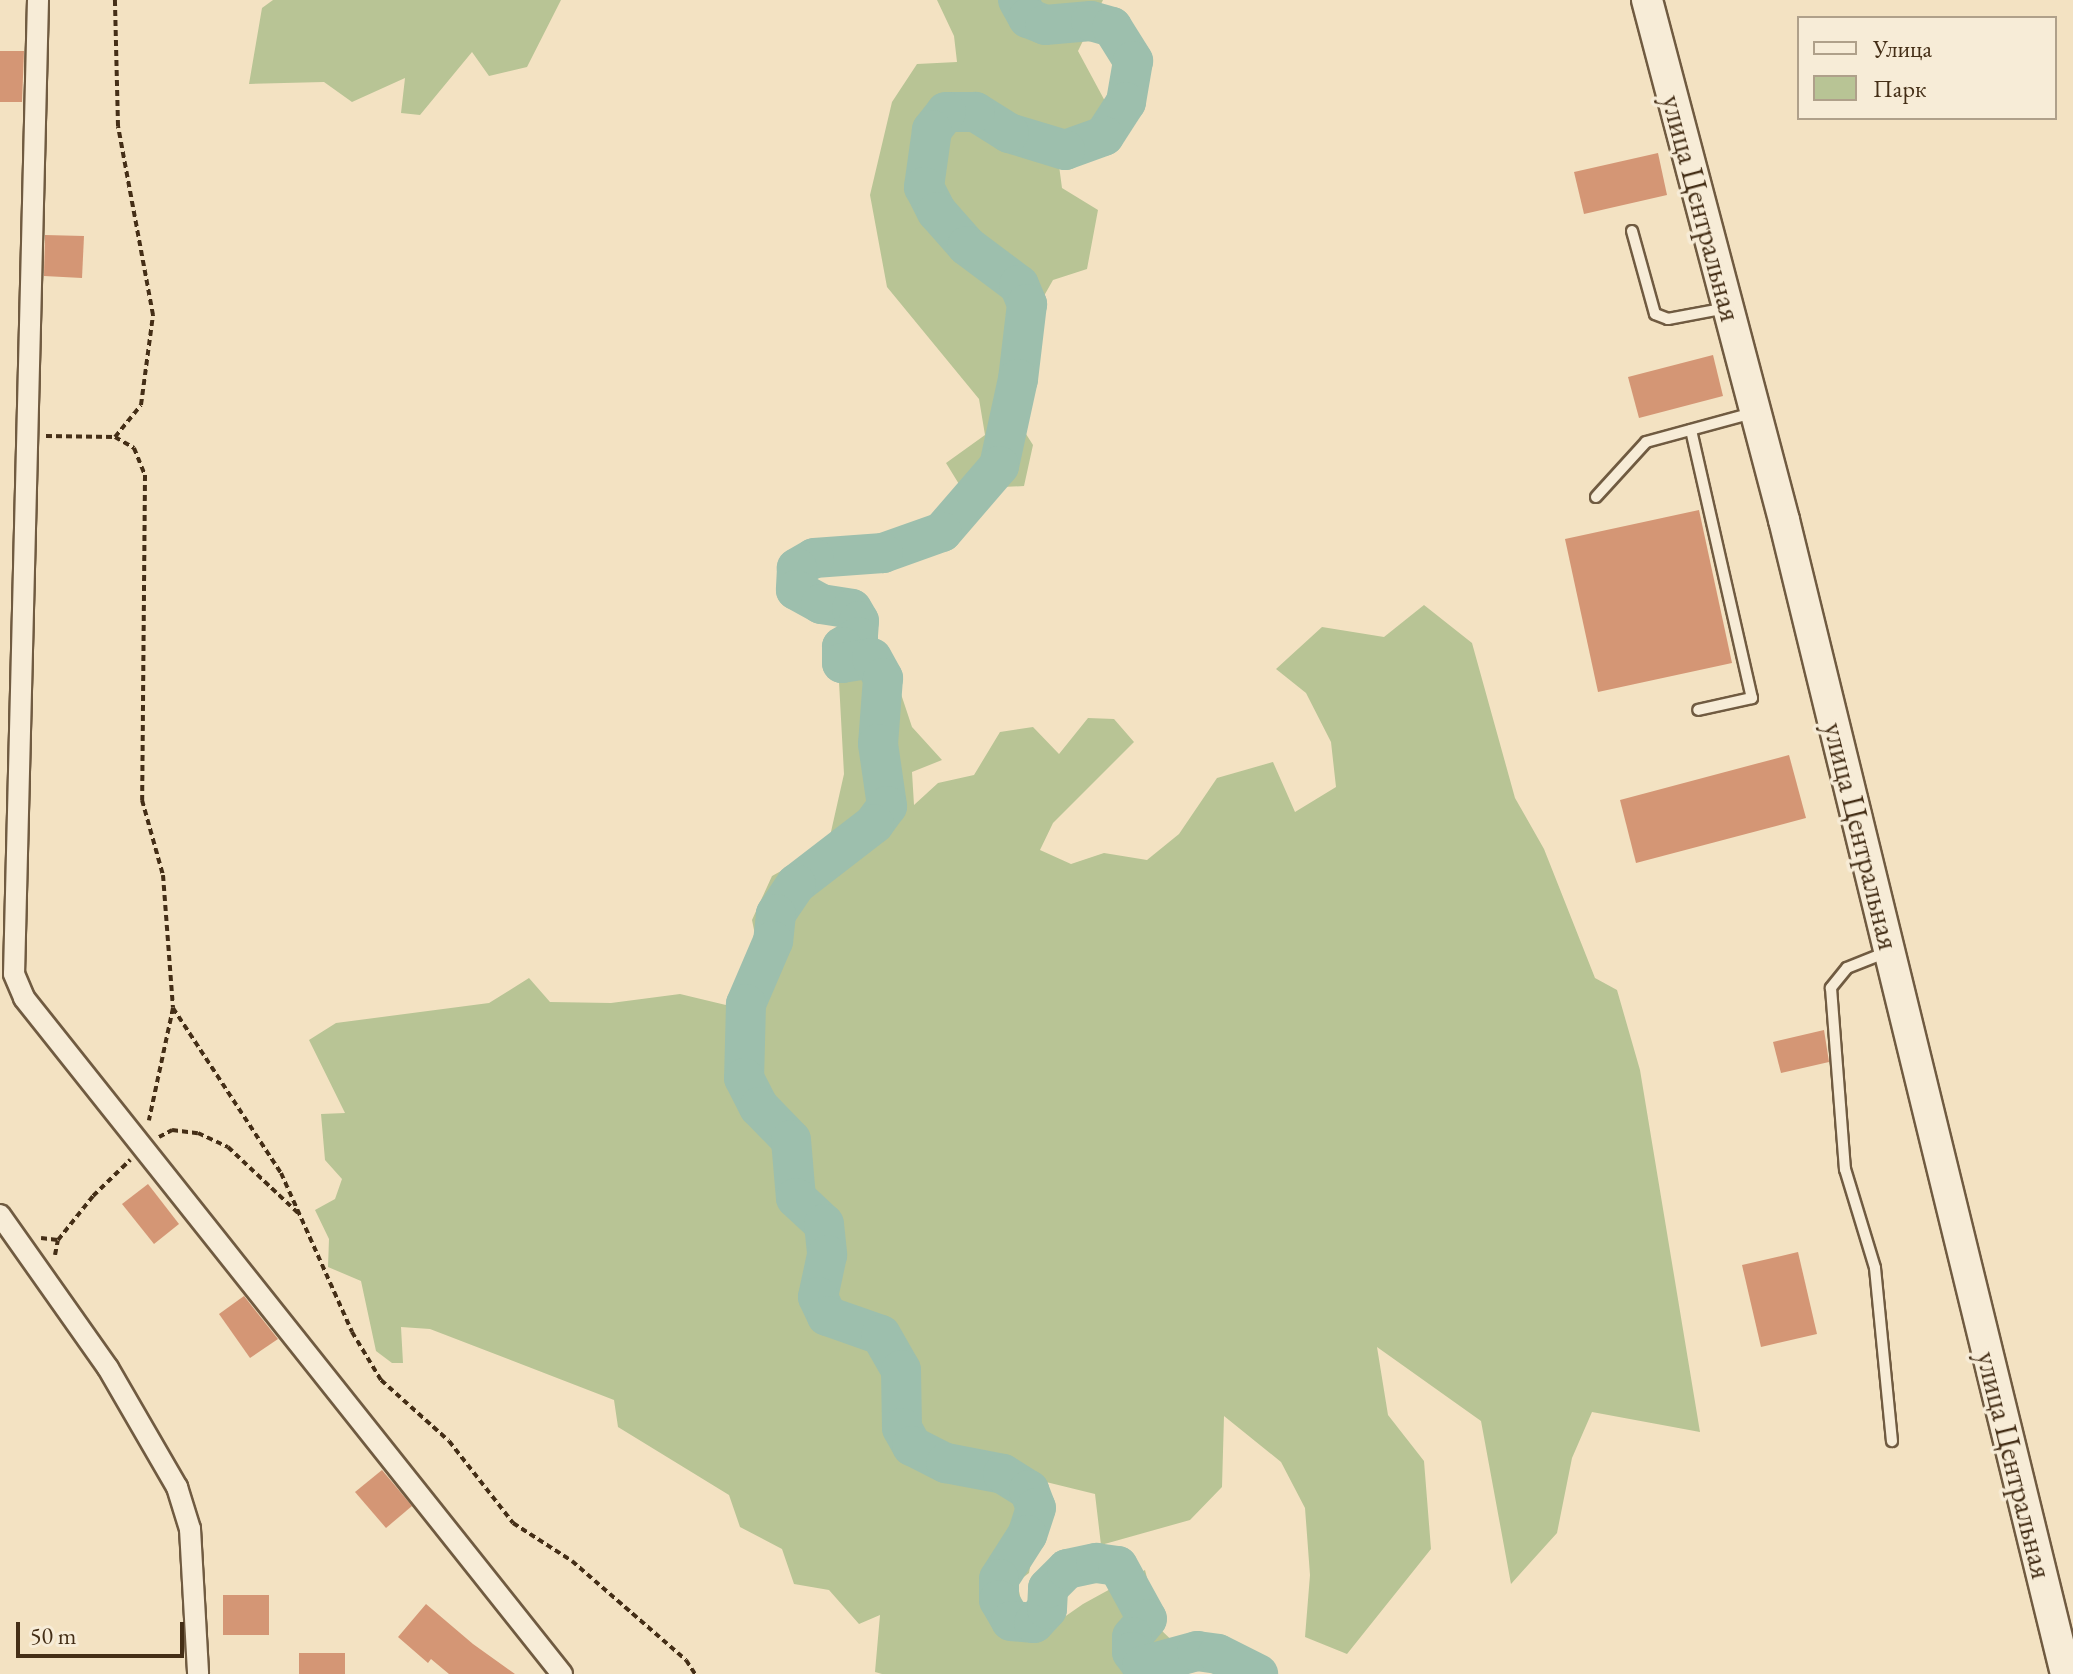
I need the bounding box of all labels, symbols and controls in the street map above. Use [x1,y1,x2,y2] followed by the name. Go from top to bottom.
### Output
[1797,16,2057,120] legend
[1873,33,1932,64] text: Улица
[1873,73,1926,104] text: Парк
[1653,91,1749,325] street label: улица Центральная
[1815,719,1907,953] street label: улица Центральная
[1968,1348,2060,1582] street label: улица Центральная
[20,1606,188,1656] scale bar
[30,1620,77,1651] text: 50 m

